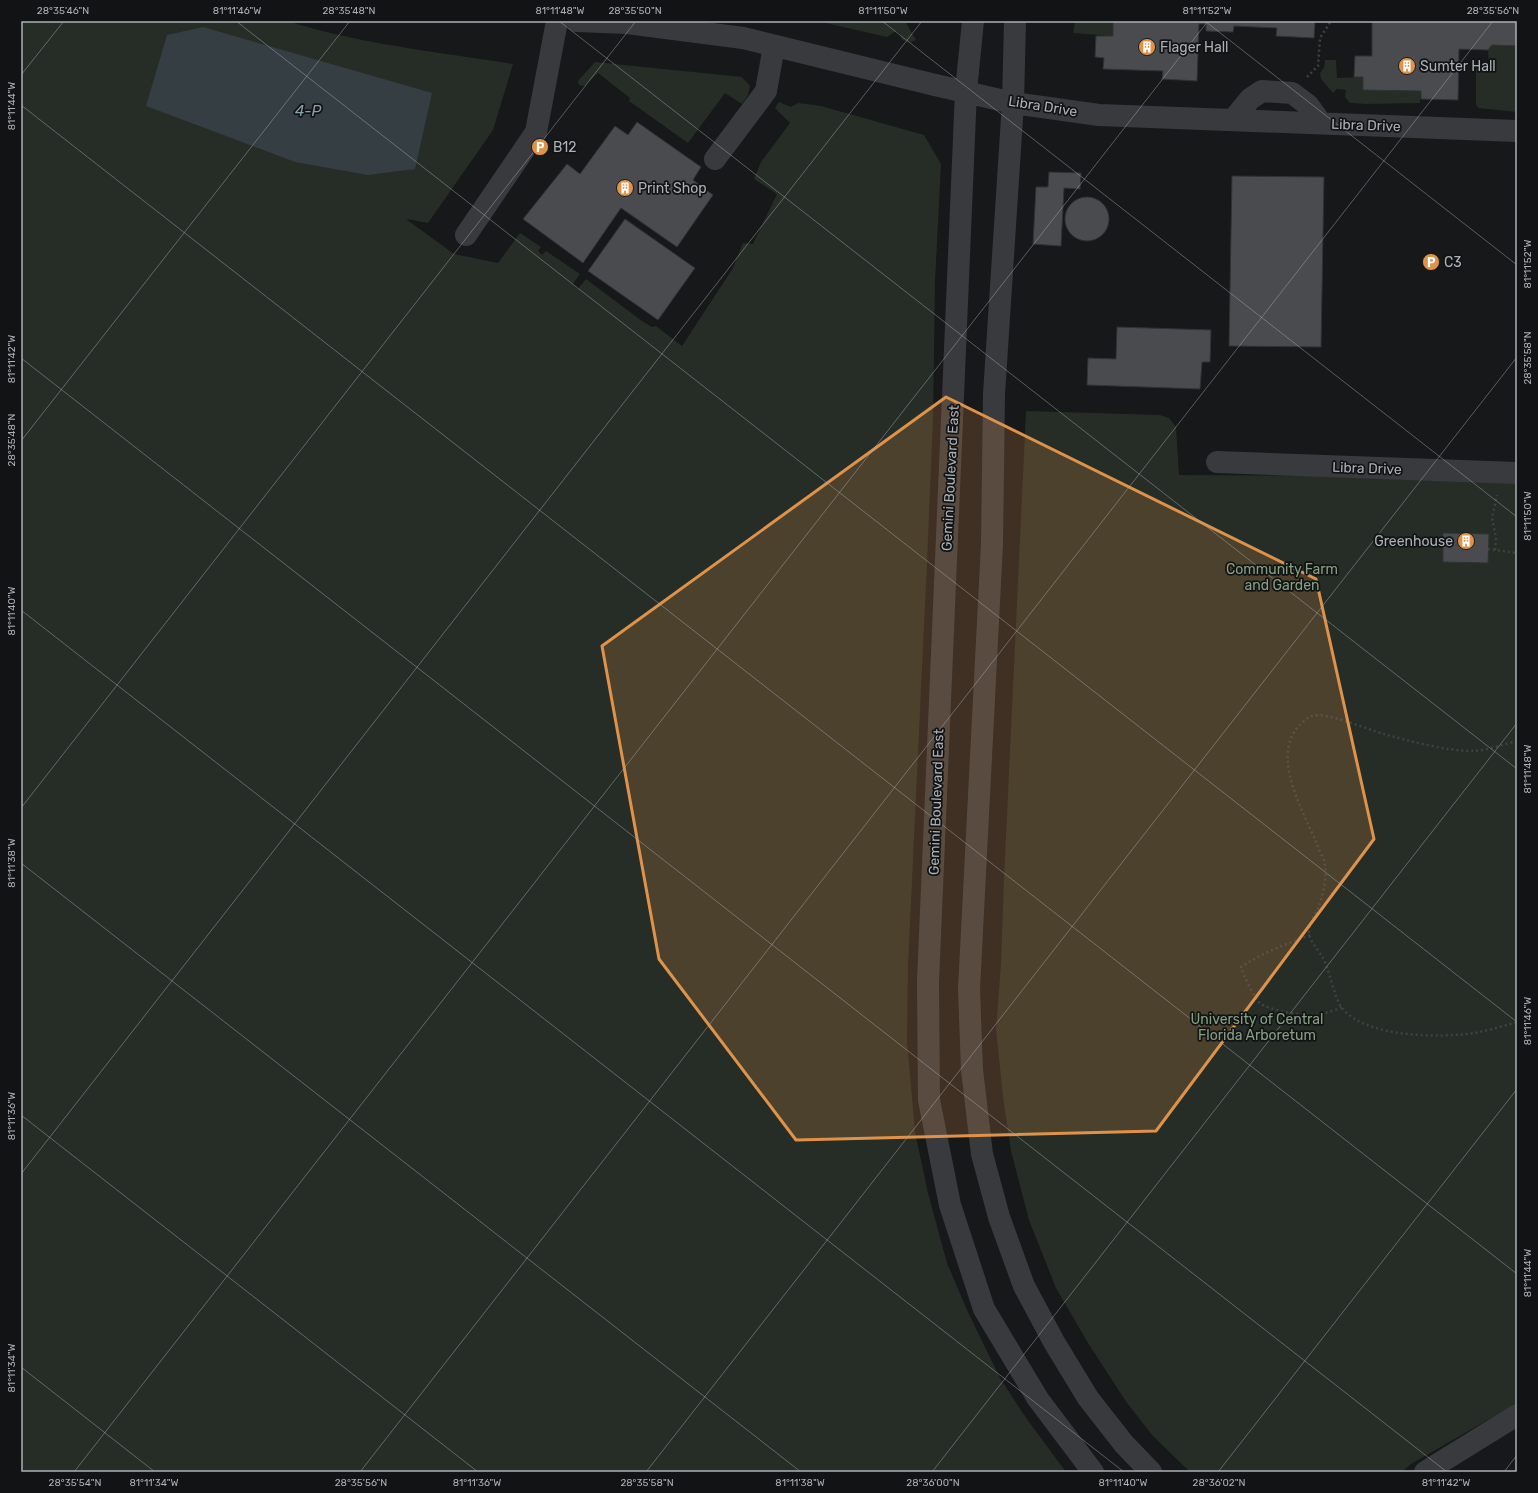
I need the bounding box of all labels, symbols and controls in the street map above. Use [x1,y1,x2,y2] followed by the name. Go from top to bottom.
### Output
[37,5,89,17] text: 28°35'46"N
[213,5,261,17] text: 81°11'46"W
[323,5,376,17] text: 28°35'48"N
[535,5,585,17] text: 81°11'48"W
[608,5,662,17] text: 28°35'50"N
[858,5,908,17] text: 81°11'50"W
[1183,5,1231,17] text: 81°11'52"W
[1467,5,1519,17] text: 28°35'56"N
[1137,37,1157,57] building icon: Flager Hall
[1160,39,1228,56] place label: Flager Hall
[1397,56,1417,76] building icon: Sumter Hall
[1420,58,1496,75] place label: Sumter Hall
[6,82,18,130] text: 81°11'44"W
[1007,93,1079,120] street label: Libra Drive
[295,102,321,120] water label: 4-P
[1331,116,1401,135] street label: Libra Drive
[530,137,550,157] parking icon: B12
[553,139,577,156] place label: B12
[615,178,635,198] building icon: Print Shop
[638,180,707,197] place label: Print Shop
[1522,240,1534,288] text: 81°11'52"W
[1421,252,1441,272] parking icon: C3
[1444,254,1462,271] place label: C3
[1522,331,1534,385] text: 28°35'58"N
[6,335,18,383] text: 81°11'42"W
[938,404,963,552] street label: Gemini Boulevard East
[6,413,18,466] text: 28°35'48"N
[1332,459,1402,478] street label: Libra Drive
[1522,491,1534,541] text: 81°11'50"W
[1456,531,1476,551] building icon: Greenhouse
[1374,533,1453,550] place label: Greenhouse
[1226,561,1338,594] park label: Community Farm and Garden
[6,586,18,636] text: 81°11'40"W
[925,728,948,875] street label: Gemini Boulevard East
[1522,744,1534,794] text: 81°11'48"W
[6,838,18,888] text: 81°11'38"W
[1522,997,1534,1045] text: 81°11'46"W
[1191,1011,1323,1044] park label: University of Central Florida Arboretum
[6,1092,18,1140] text: 81°11'36"W
[1522,1249,1534,1297] text: 81°11'44"W
[6,1343,18,1393] text: 81°11'34"W
[49,1477,101,1489] text: 28°35'54"N
[129,1477,179,1489] text: 81°11'34"W
[335,1477,387,1489] text: 28°35'56"N
[453,1477,501,1489] text: 81°11'36"W
[620,1477,674,1489] text: 28°35'58"N
[775,1477,825,1489] text: 81°11'38"W
[906,1477,960,1489] text: 28°36'00"N
[1098,1477,1148,1489] text: 81°11'40"W
[1193,1477,1245,1489] text: 28°36'02"N
[1422,1477,1470,1489] text: 81°11'42"W

